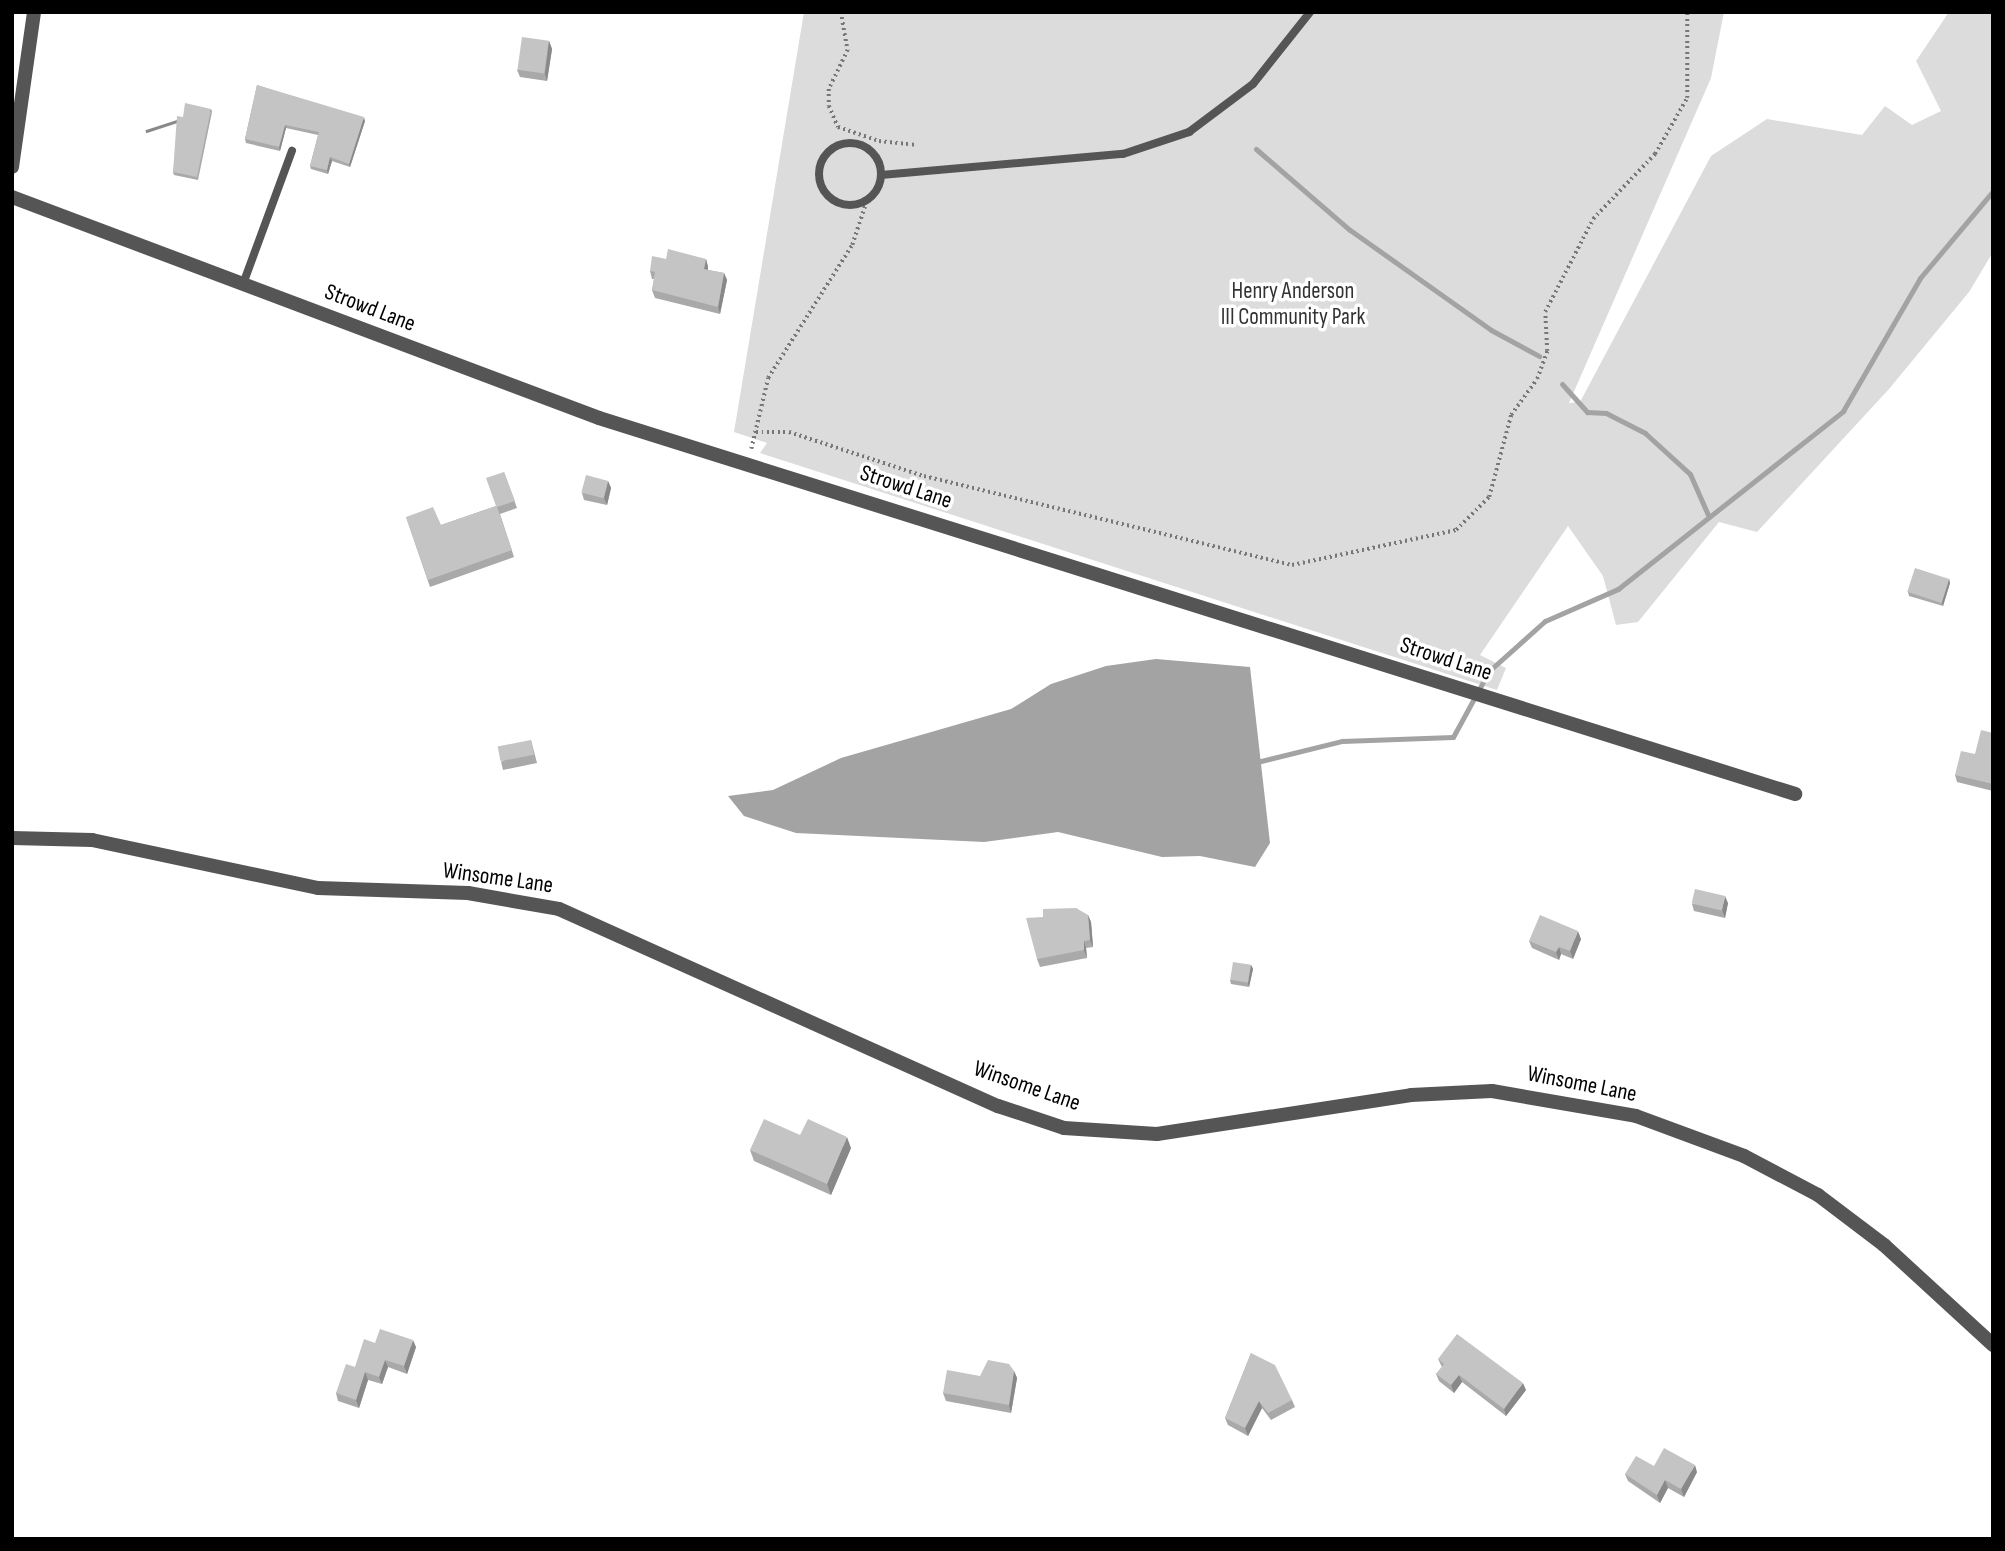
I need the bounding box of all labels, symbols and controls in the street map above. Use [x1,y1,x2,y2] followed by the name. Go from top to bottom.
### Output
[1221,277,1365,331] park label: Henry Anderson III Community Park
[321,278,419,338] street label: Strowd Lane
[857,459,955,515] street label: Strowd Lane
[1397,631,1495,687] street label: Strowd Lane
[441,857,555,899] street label: Winsome Lane
[970,1055,1084,1117] street label: Winsome Lane
[1525,1060,1639,1108] street label: Winsome Lane

